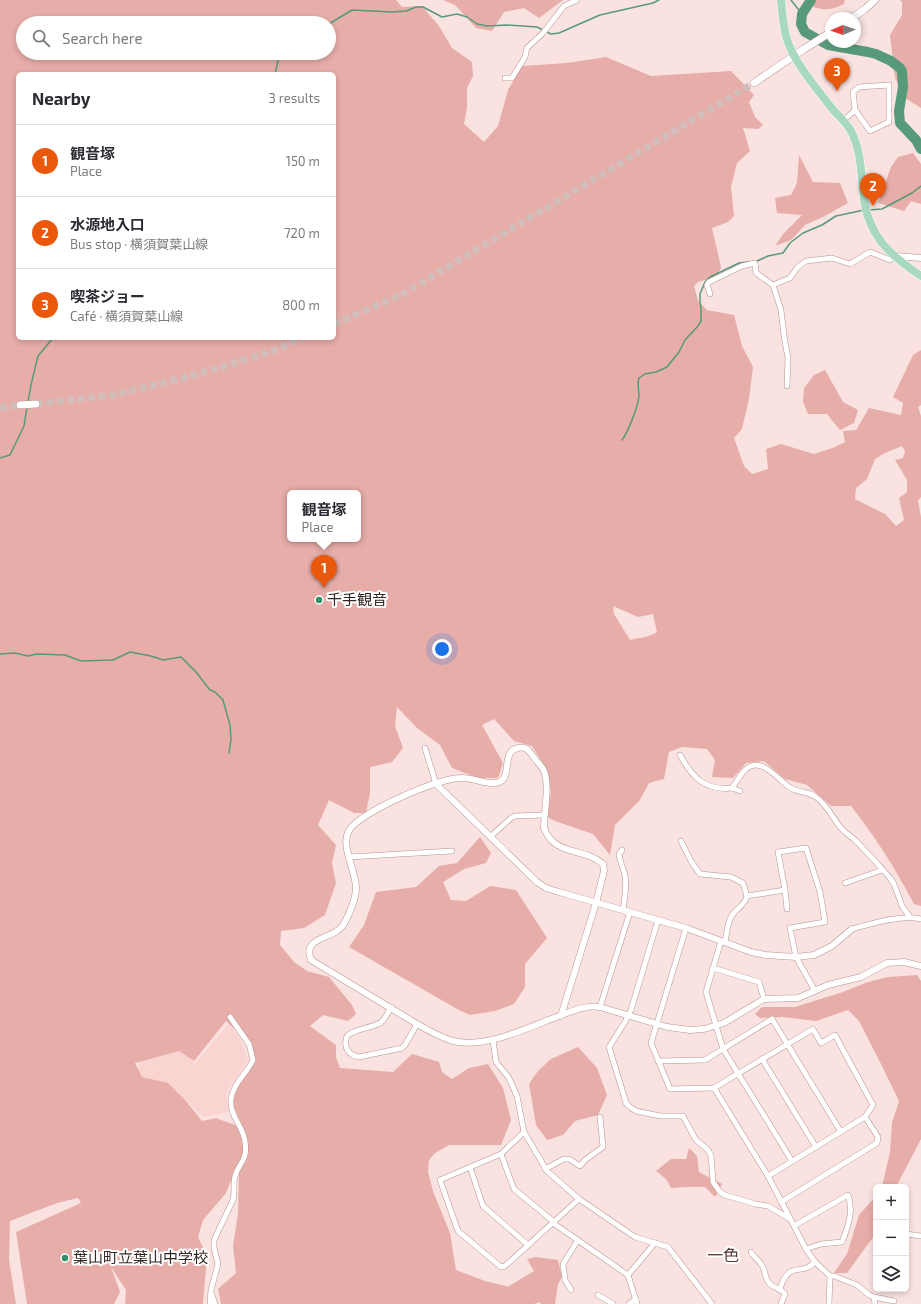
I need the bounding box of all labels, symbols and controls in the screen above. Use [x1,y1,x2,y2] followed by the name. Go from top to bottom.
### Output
[825,12,861,48] north arrow
[16,16,336,60] search box
[30,27,52,49] icon: search
[62,29,143,47] text: Search here
[824,58,850,91] pin: 3
[32,88,90,108] text: Nearby
[269,90,320,106] text: 3 results
[70,144,115,162] text: 観音塚
[42,153,48,169] text: 1
[286,153,320,169] text: 150 m
[70,163,102,179] text: Place
[860,173,886,206] pin: 2
[70,215,145,233] text: 水源地入口
[41,225,49,241] text: 2
[284,225,320,241] text: 720 m
[70,236,208,252] text: Bus stop · 横須賀葉山線
[70,287,145,305] text: 喫茶ジョー
[41,297,49,313] text: 3
[282,297,320,313] text: 800 m
[70,308,183,324] text: Café · 横須賀葉山線
[287,490,361,542] popup
[301,500,347,518] text: 観音塚
[301,519,333,535] text: Place
[311,555,337,588] pin: 1
[327,590,387,608] place label: 千手観音
[314,595,324,605] marker: 千手観音
[432,639,452,659] your location
[873,1184,909,1292] map controls
[873,1184,909,1220] button: +
[873,1220,909,1256] button: −
[707,1245,739,1264] district label: 一色
[73,1248,208,1266] place label: 葉山町立葉山中学校
[60,1253,70,1263] marker: 葉山町立葉山中学校
[873,1256,909,1292] button: layers

